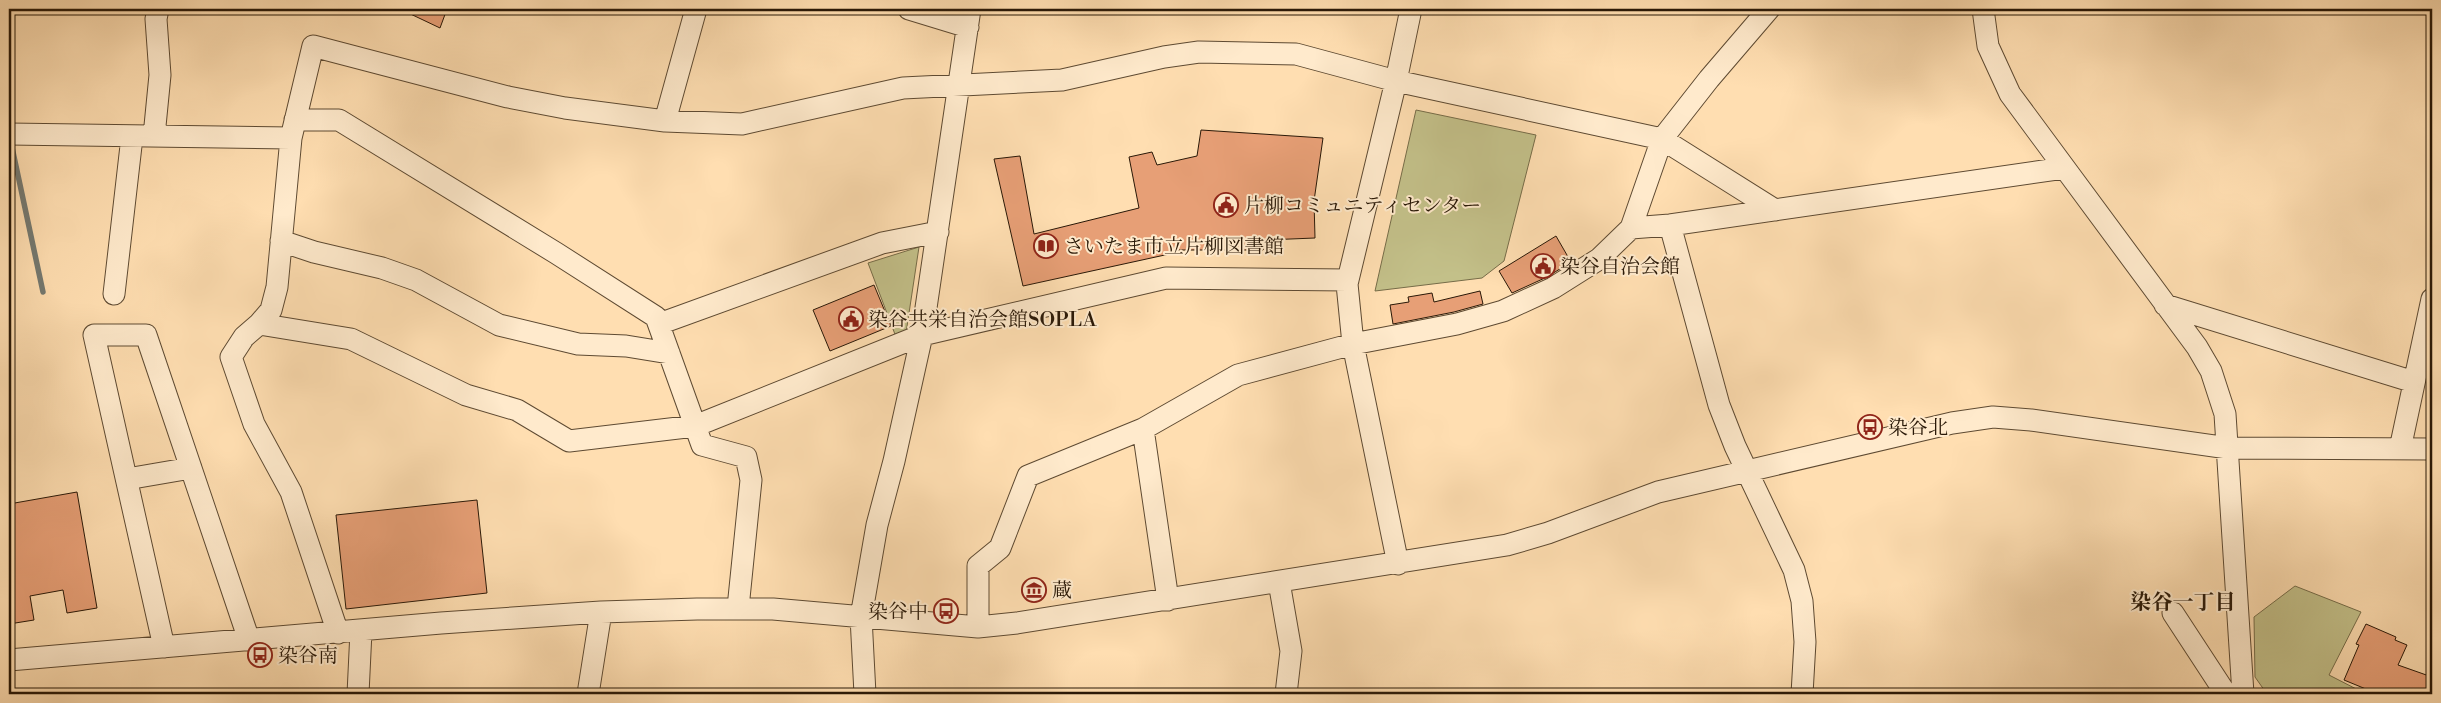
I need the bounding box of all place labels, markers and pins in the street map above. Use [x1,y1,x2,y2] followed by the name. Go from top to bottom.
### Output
[1213,192,1239,218] public building icon: 片柳コミュニティセンター
[1244,194,1481,219] place label: 片柳コミュニティセンター
[1033,233,1059,259] library icon: さいたま市立片柳図書館
[1064,235,1284,260] place label: さいたま市立片柳図書館
[1530,253,1556,279] public building icon: 染谷自治会館
[1560,255,1680,280] place label: 染谷自治会館
[838,306,864,332] public building icon: 染谷共栄自治会館SOPLA
[868,308,1098,333] place label: 染谷共栄自治会館SOPLA
[1857,414,1883,440] bus stop icon: 染谷北
[1888,416,1948,441] place label: 染谷北
[1021,577,1047,603] museum icon: 蔵
[1052,579,1072,604] place label: 蔵
[933,598,959,624] bus stop icon: 染谷中
[868,600,928,625] place label: 染谷中
[247,642,273,668] bus stop icon: 染谷南
[278,644,338,669] place label: 染谷南

